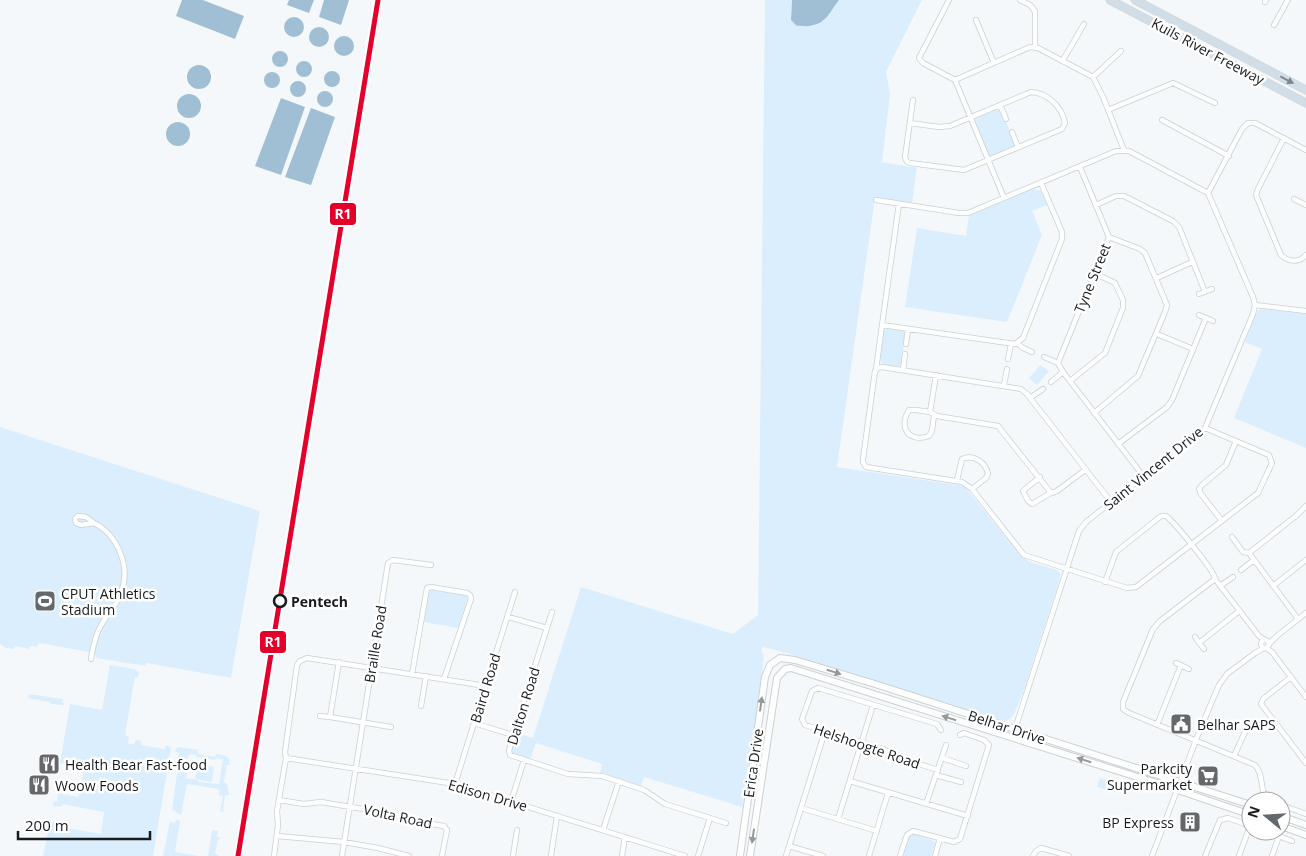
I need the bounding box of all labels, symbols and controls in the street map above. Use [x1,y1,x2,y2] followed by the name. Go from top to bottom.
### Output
[1148,13,1269,89] street label: Kuils River Freeway
[1280,75,1294,84] one-way arrow
[329,202,357,226] line badge: R1
[334,204,352,223] text: R1
[1069,240,1115,316] street label: Tyne Street
[1099,422,1207,514] street label: Saint Vincent Drive
[61,584,156,619] place label: CPUT Athletics Stadium
[33,589,57,613] sports icon: CPUT Athletics Stadium
[291,592,348,611] place label: Pentech
[273,594,287,608] marker: Pentech
[360,604,390,684] street label: Braille Road
[259,630,287,654] line badge: R1
[264,632,282,651] text: R1
[465,651,505,725] street label: Baird Road
[502,665,544,747] street label: Dalton Road
[826,669,841,676] one-way arrow
[757,695,765,711] one-way arrow
[966,706,1048,749] street label: Belhar Drive
[1169,712,1193,736] public building icon: Belhar SAPS
[942,714,957,722] one-way arrow
[1197,715,1276,734] place label: Belhar SAPS
[811,719,923,773] street label: Helshoogte Road
[739,727,767,799] street label: Erica Drive
[37,752,61,776] restaurant icon: Health Bear Fast-food
[65,755,207,774] place label: Health Bear Fast-food
[1077,756,1092,764] one-way arrow
[1107,759,1193,794] place label: Parkcity Supermarket
[1196,764,1220,788] supermarket icon: Parkcity Supermarket
[27,773,51,797] restaurant icon: Woow Foods
[446,775,530,815] street label: Edison Drive
[55,776,139,795] place label: Woow Foods
[1241,791,1291,841] north arrow
[362,799,434,833] street label: Volta Road
[1242,803,1264,820] text: N
[18,808,150,840] scale bar
[1178,810,1202,834] building icon: BP Express
[1102,813,1174,832] place label: BP Express
[25,815,69,835] text: 200 m
[749,828,757,844] one-way arrow

